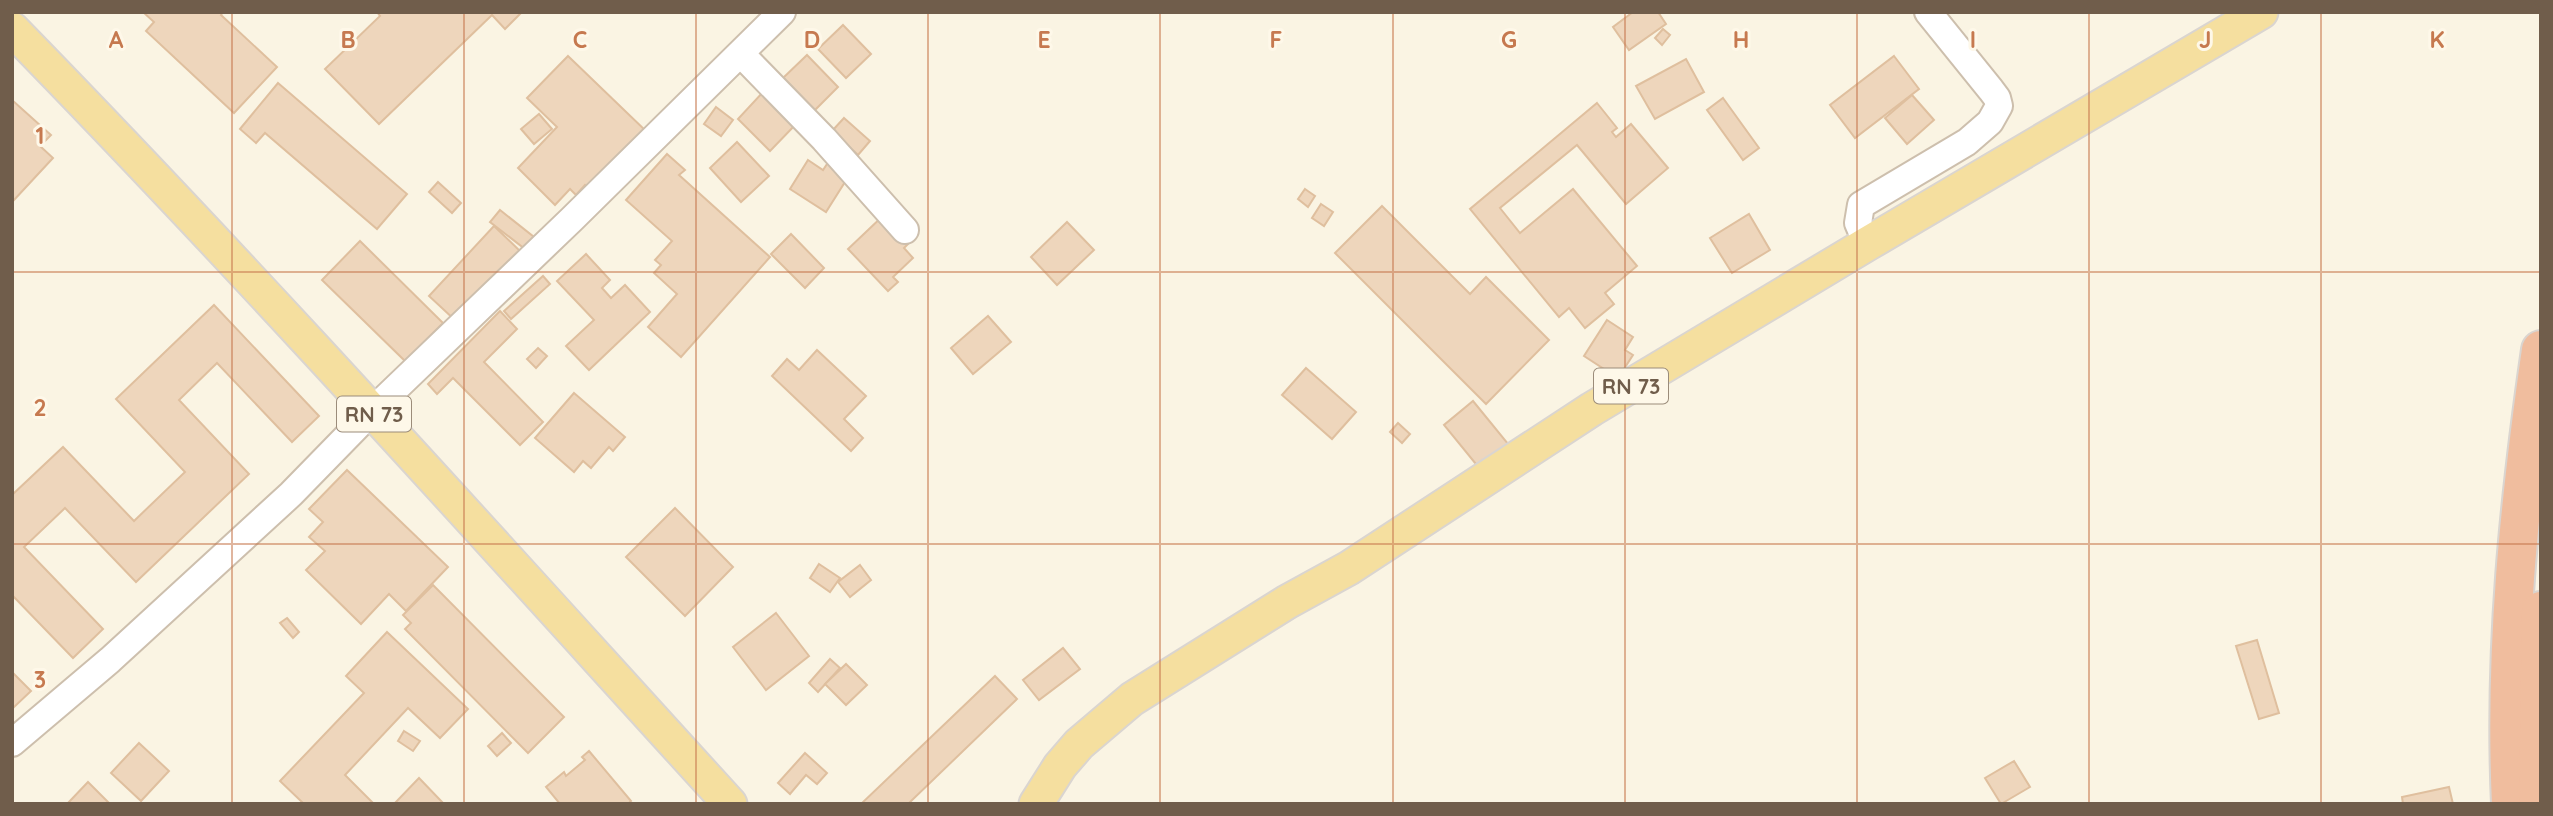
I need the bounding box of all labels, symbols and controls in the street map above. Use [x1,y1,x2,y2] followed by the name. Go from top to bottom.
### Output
[109,25,124,54] text: A
[340,25,356,54] text: B
[573,25,587,54] text: C
[804,25,820,54] text: D
[1037,25,1051,54] text: E
[1270,25,1282,54] text: F
[1501,25,1517,54] text: G
[1733,25,1749,54] text: H
[1970,25,1976,54] text: I
[2199,25,2211,54] text: J
[2429,25,2445,54] text: K
[36,121,44,150] text: 1
[1594,368,1668,404] road number: RN 73
[33,393,47,422] text: 2
[337,396,411,432] road number: RN 73
[34,665,46,694] text: 3

